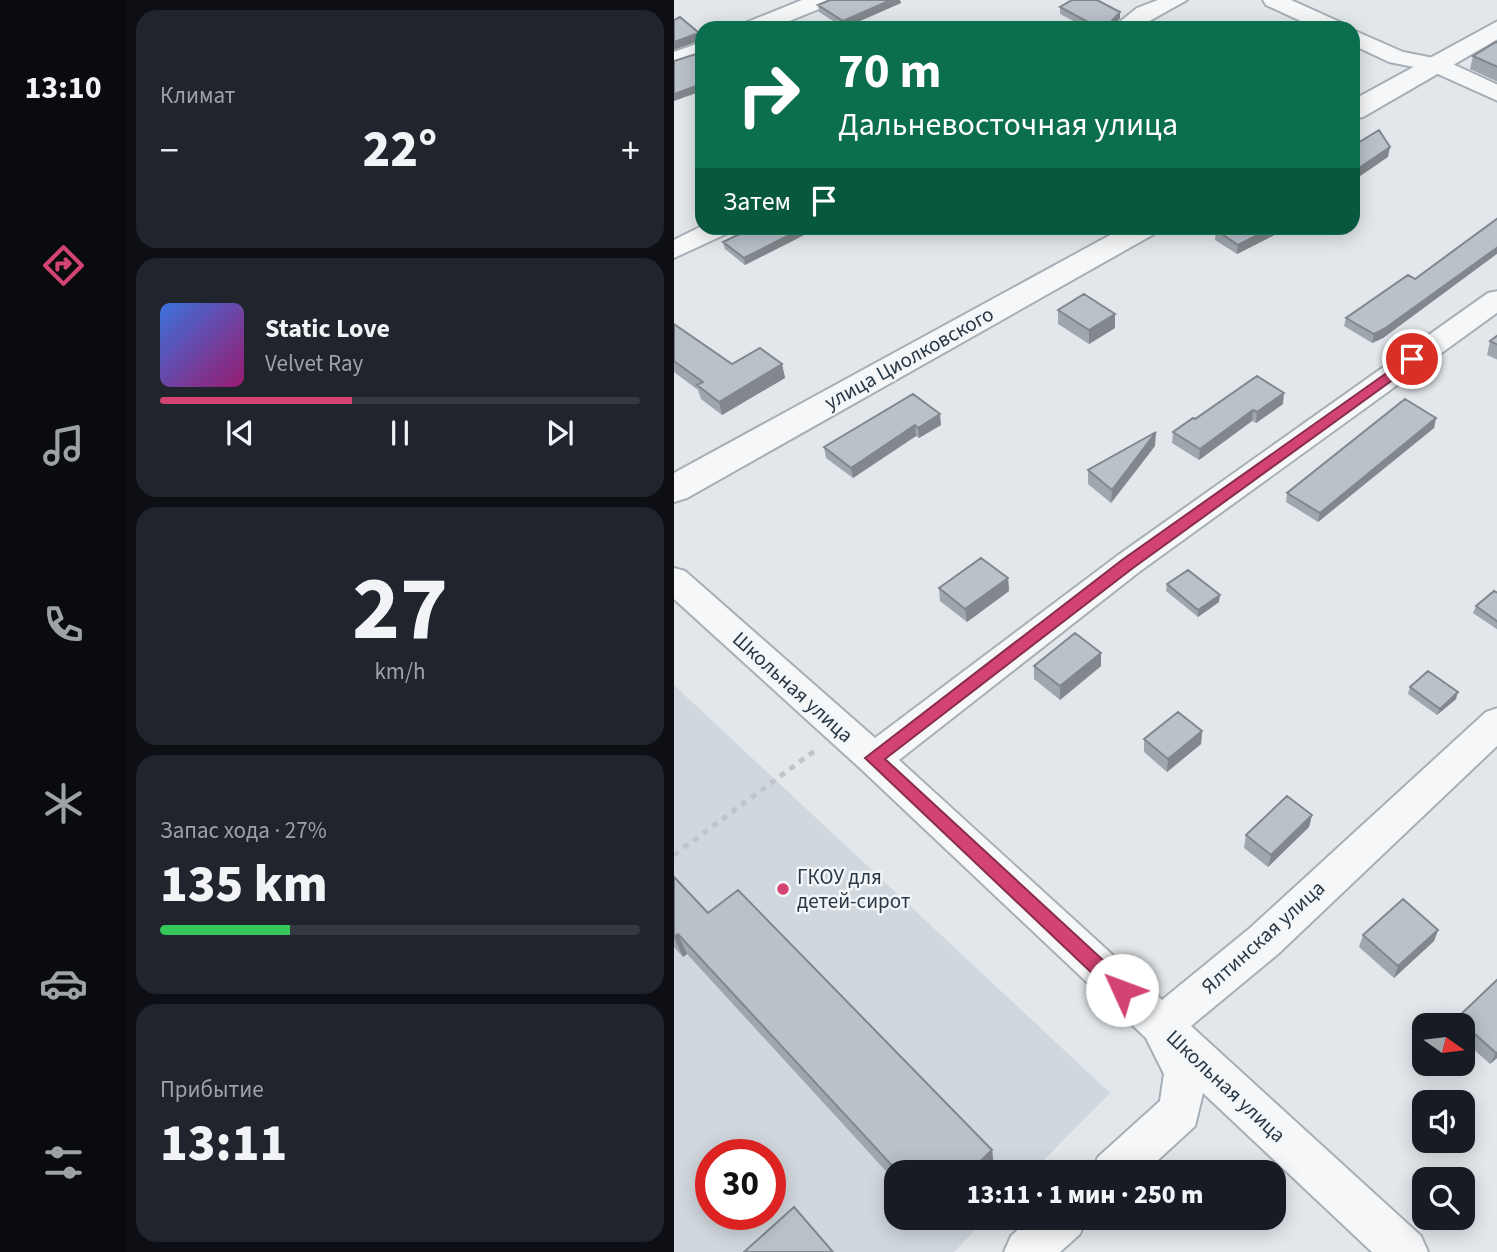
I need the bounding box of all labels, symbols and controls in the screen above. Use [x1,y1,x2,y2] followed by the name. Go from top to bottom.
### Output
[838,37,942,107] text: 70 m
[723,49,814,140] icon: right
[24,65,102,111] text: 13:10
[160,79,235,112] text: Климат
[838,102,1178,148] text: Дальневосточная улица
[363,113,437,187] text: 22°
[160,124,179,178] text: −
[621,124,640,178] text: +
[805,182,843,220] icon: arrive
[723,183,791,220] text: Затем
[39,241,88,290] icon: directions
[819,299,999,417] street label: улица Циолковского
[265,310,390,347] text: Static Love
[1382,329,1442,389] pin
[1393,340,1431,378] icon: arrive
[265,347,363,380] text: Velvet Ray
[221,414,259,452] icon: previous
[381,414,419,452] icon: pause
[541,414,579,452] icon: next
[39,421,88,470] icon: music
[352,545,448,674] text: 27
[39,600,88,649] icon: phone
[726,624,860,750] street label: Школьная улица
[374,655,426,688] text: km/h
[39,779,88,828] icon: climate
[160,814,327,847] text: Запас хода · 27%
[160,848,328,922] text: 135 km
[797,862,911,916] place label: ГКОУ для детей-сирот
[1195,873,1331,1001] street label: Ялтинская улица
[775,881,791,897] marker: ГКОУ для детей-сирот
[1085,953,1159,1027] position arrow
[39,959,88,1008] icon: car
[1412,1013,1476,1076] north arrow
[1412,1013,1475,1230] map controls
[1160,1023,1292,1149] street label: Школьная улица
[160,1073,264,1106] text: Прибытие
[1412,1090,1475,1153] button: sound
[160,1107,287,1181] text: 13:11
[39,1138,88,1187] icon: filters
[695,1139,786,1230] speed limit sign: 30
[1412,1167,1475,1230] button: search
[967,1176,1203,1213] text: 13:11 · 1 мин · 250 m

